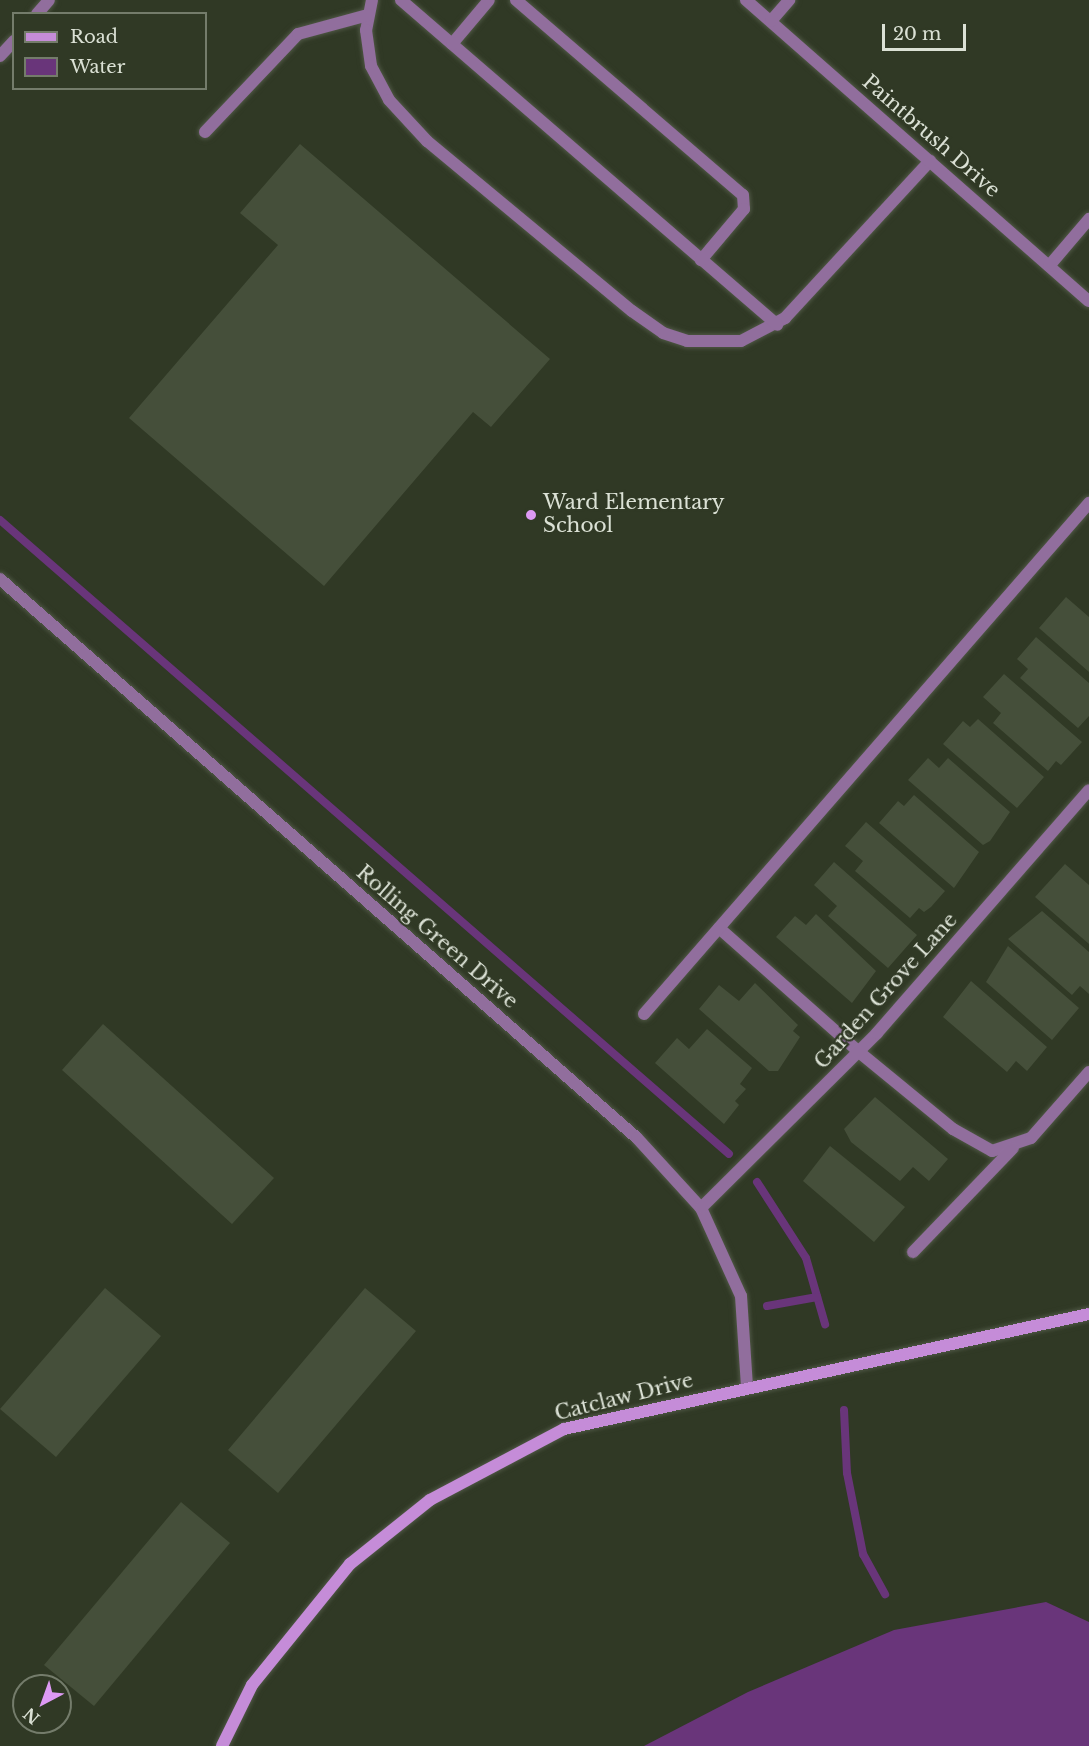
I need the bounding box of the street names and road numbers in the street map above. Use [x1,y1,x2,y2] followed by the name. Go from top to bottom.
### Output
[857,70,1005,202] street label: Paintbrush Drive
[351,860,523,1014] street label: Rolling Green Drive
[810,908,962,1074] street label: Garden Grove Lane
[552,1368,696,1426] street label: Catclaw Drive

